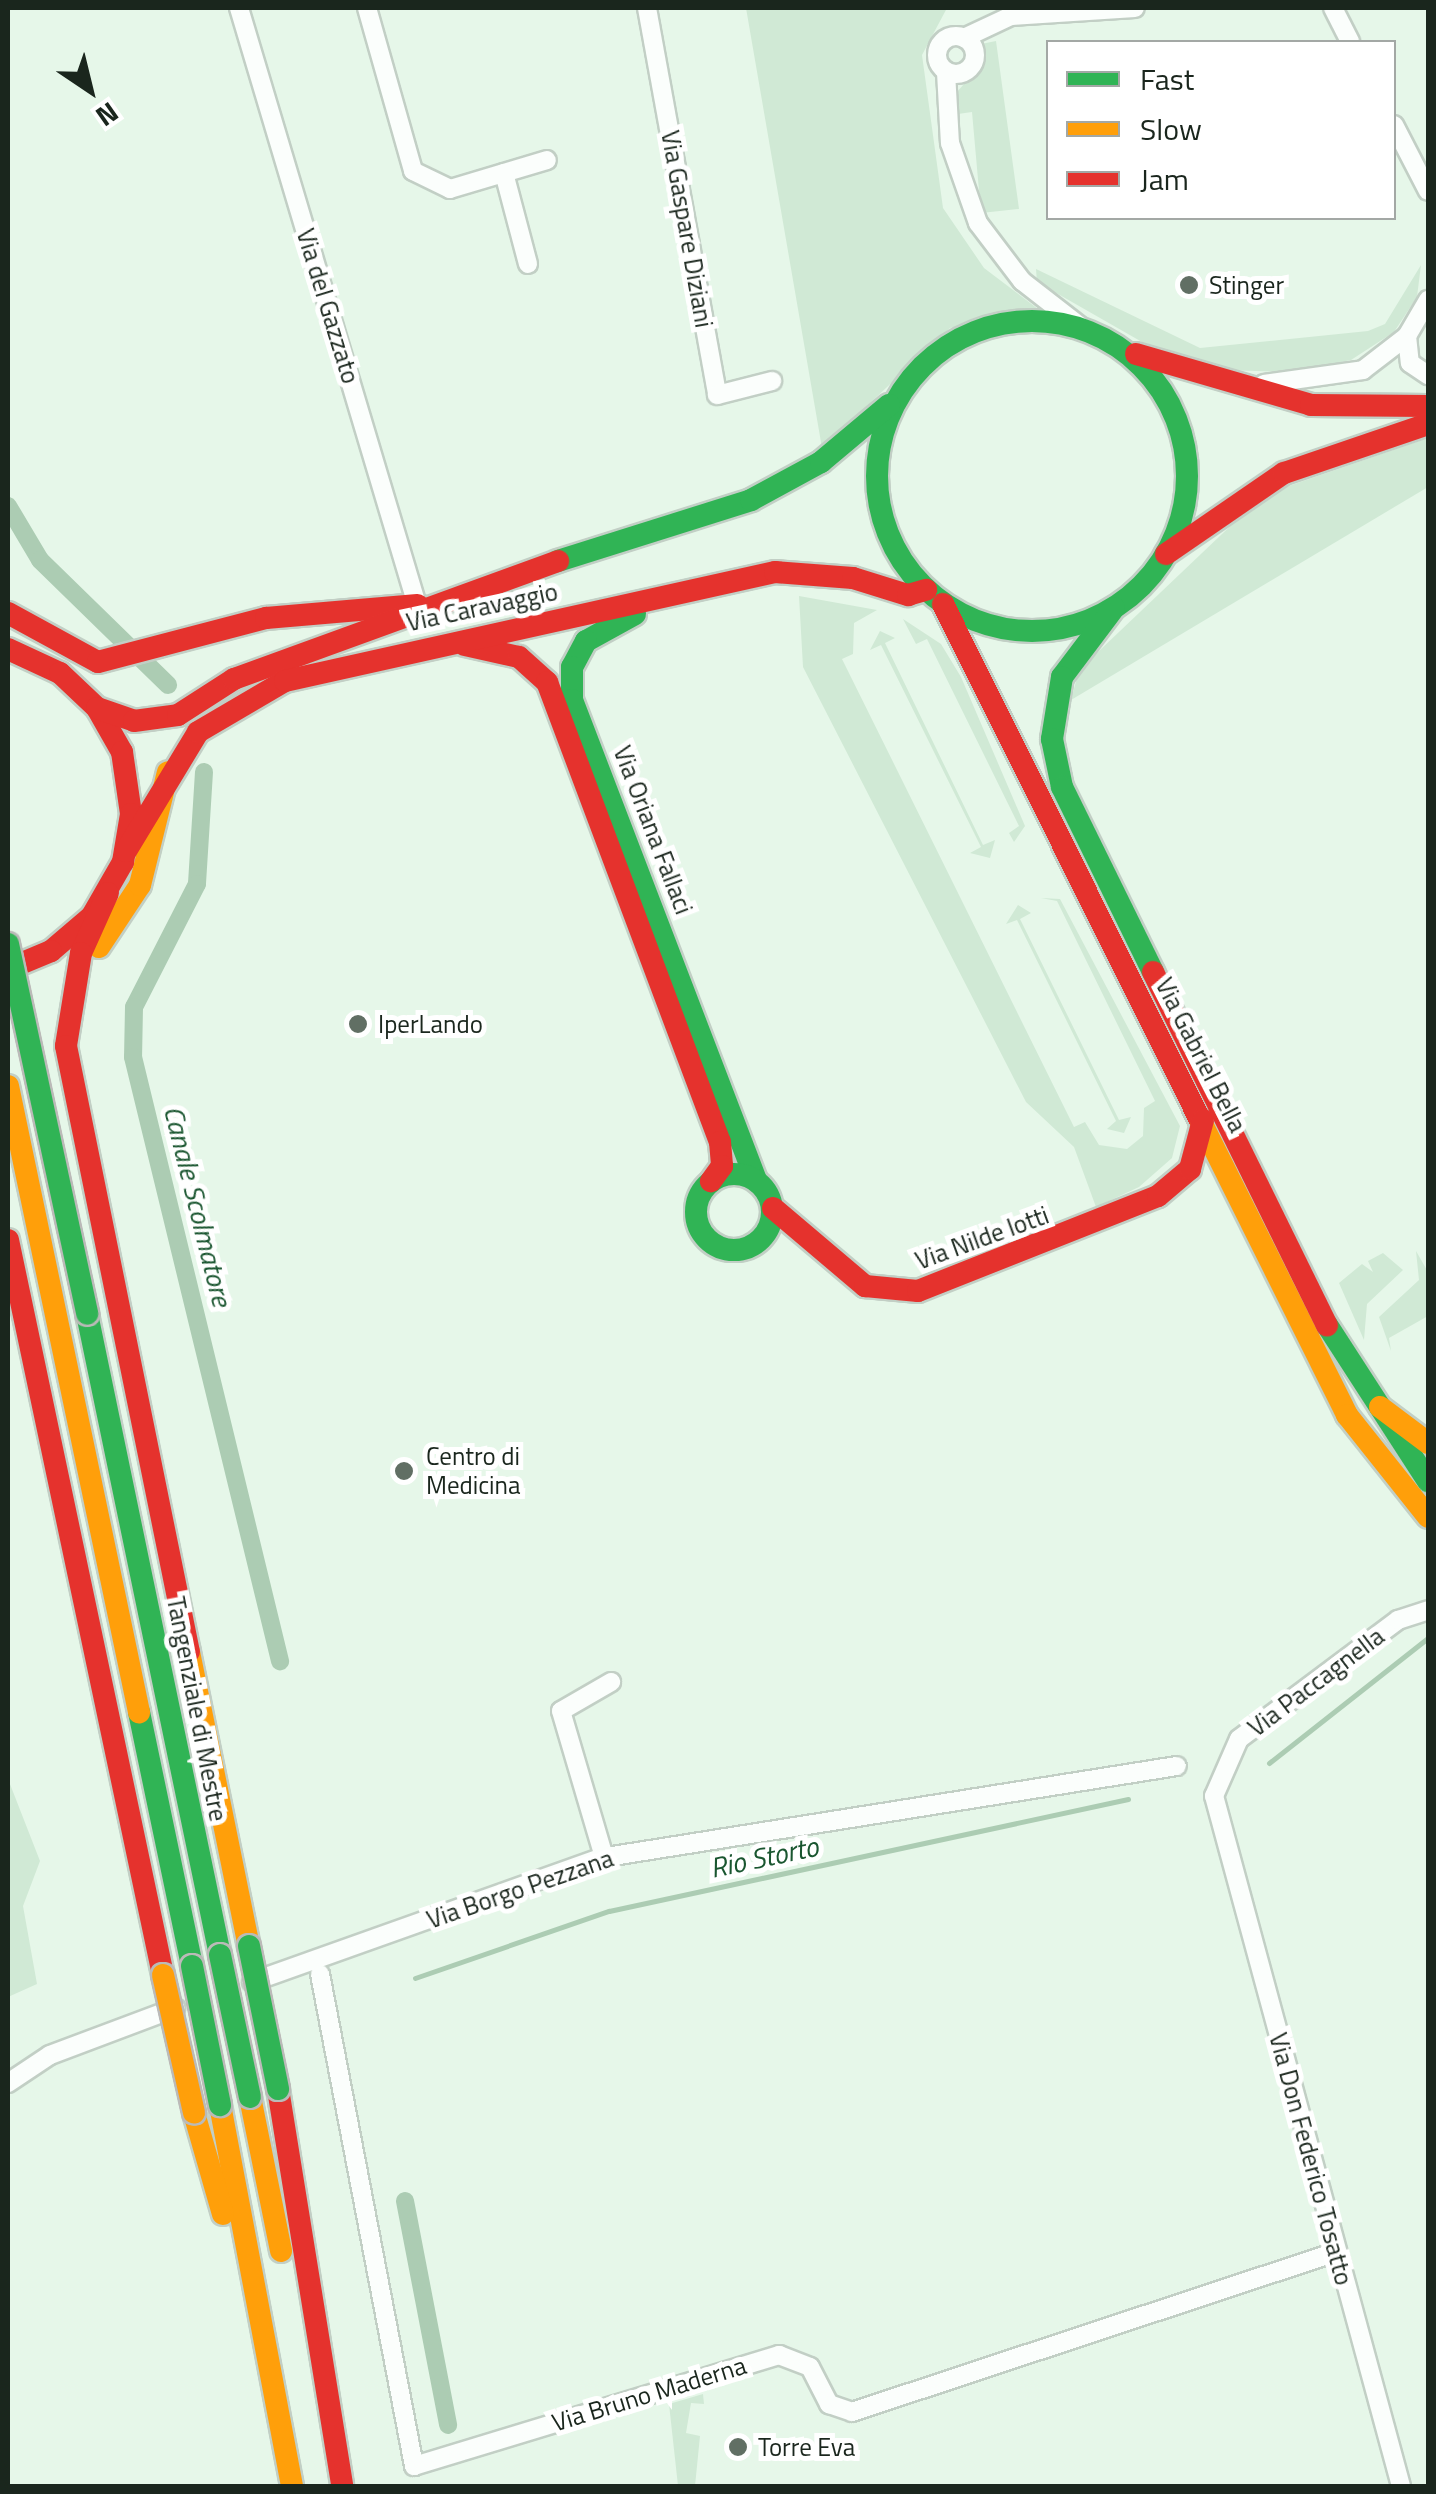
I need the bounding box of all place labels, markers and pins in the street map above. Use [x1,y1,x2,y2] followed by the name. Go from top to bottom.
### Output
[1209,270,1284,300] place label: Stinger
[1178,274,1200,296] marker: Stinger
[378,1009,483,1039] place label: IperLando
[347,1013,369,1035] marker: IperLando
[426,1442,521,1501] place label: Centro di Medicina
[391,1458,417,1484] marker: Centro di Medicina
[758,2432,855,2462] place label: Torre Eva
[727,2436,749,2458] marker: Torre Eva

